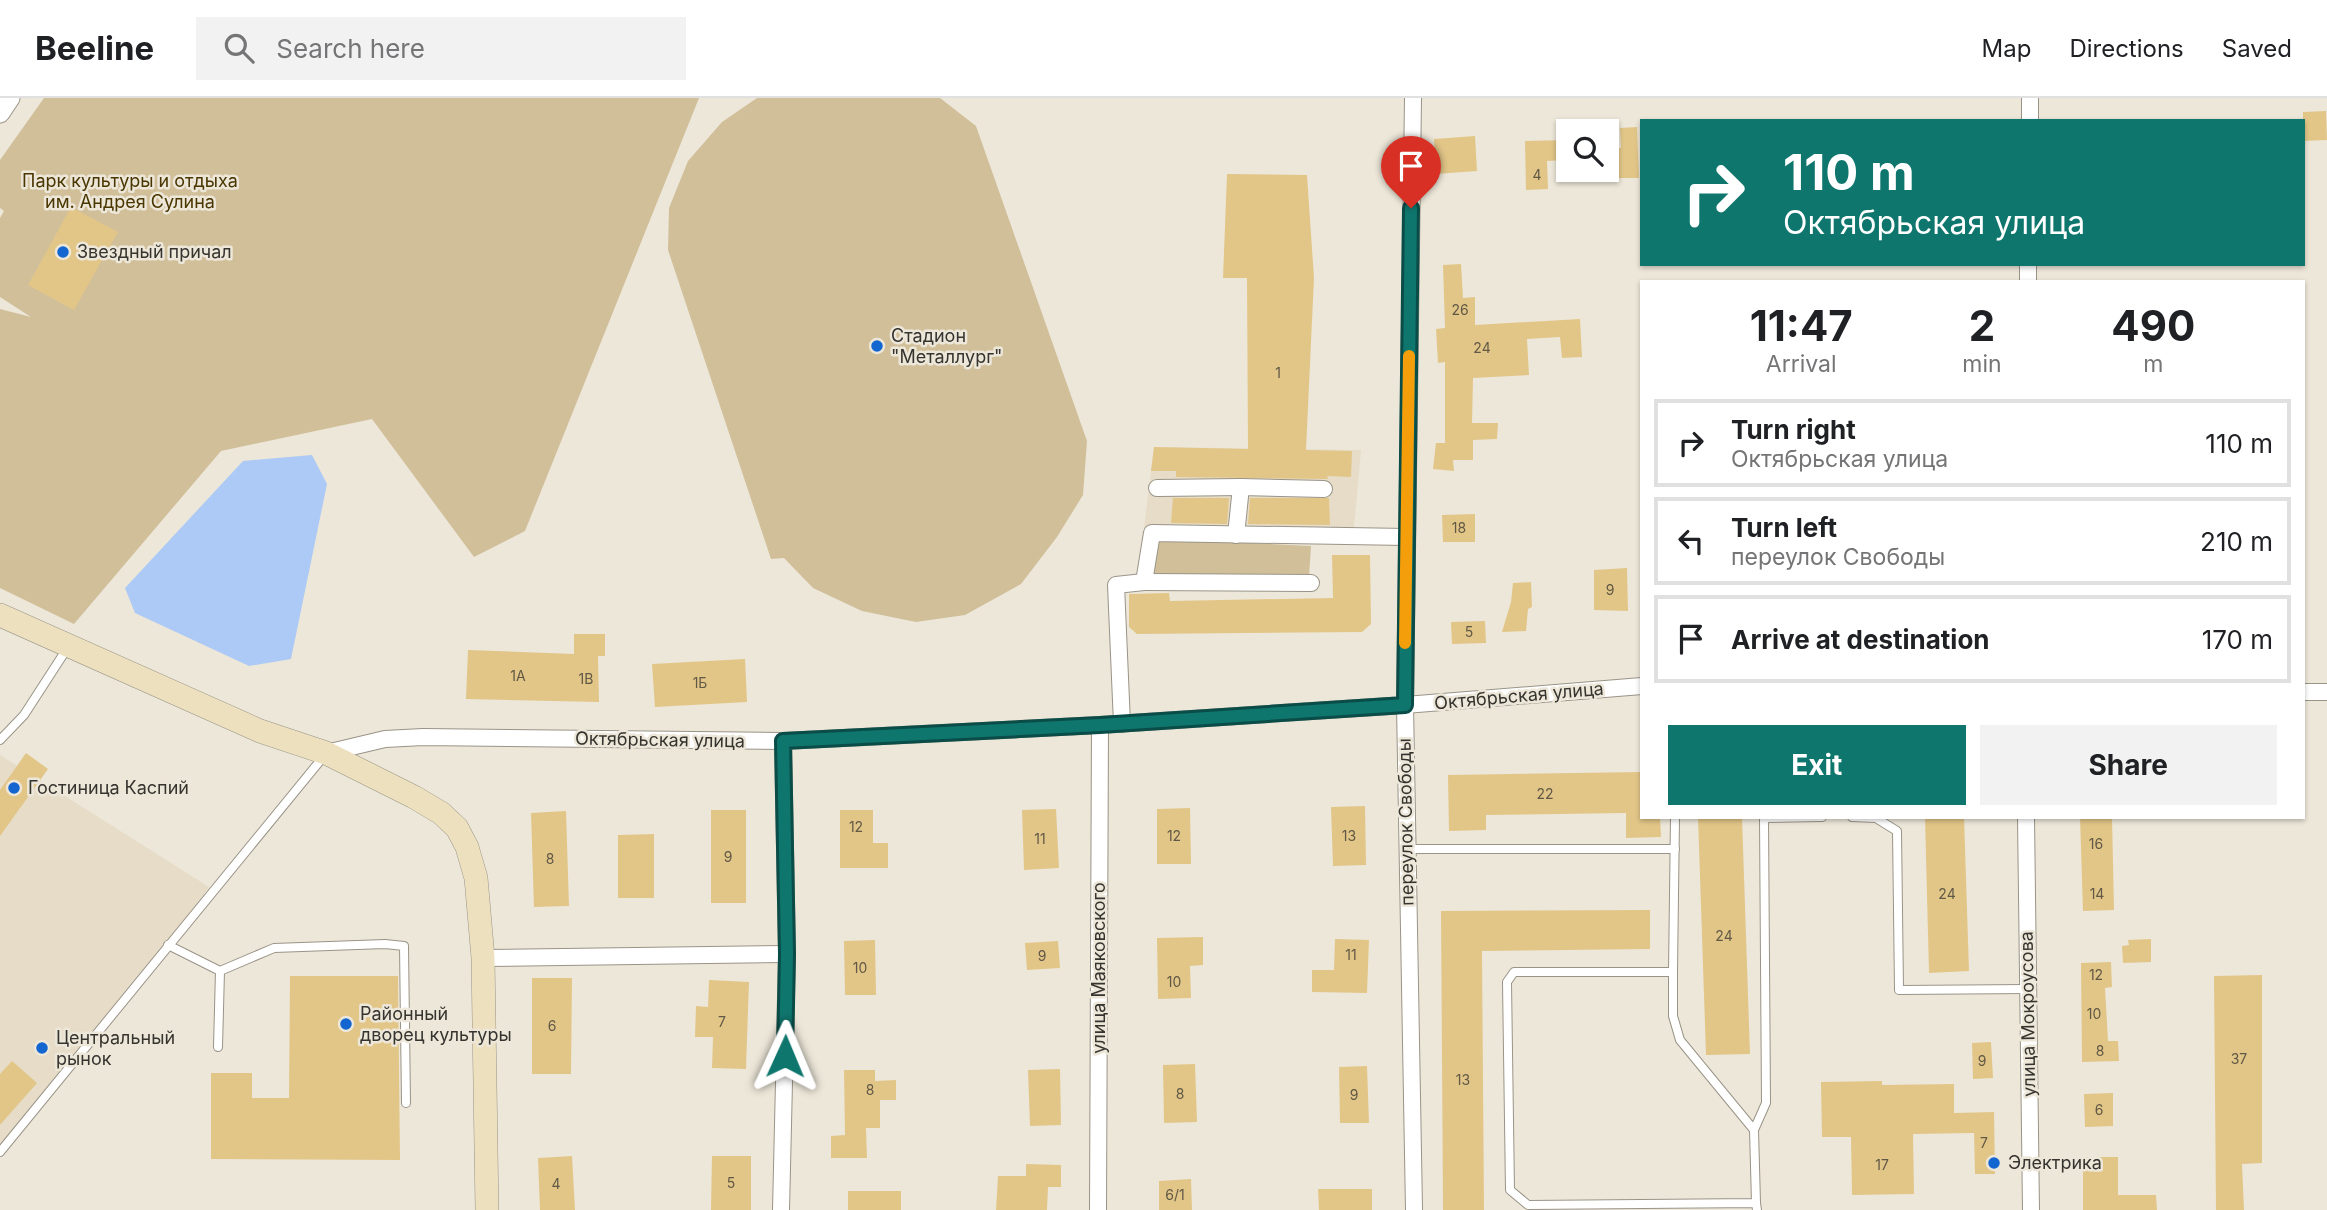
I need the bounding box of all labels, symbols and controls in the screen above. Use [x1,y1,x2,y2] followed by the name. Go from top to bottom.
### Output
[196,17,686,80] search box
[35,28,154,68] text: Beeline
[220,29,258,67] icon: search
[276,33,425,64] text: Search here
[1982,34,2031,63] text: Map
[2069,34,2184,63] text: Directions
[2222,34,2292,63] text: Saved
[1556,119,1619,182] map controls
[1556,119,1619,182] button: search
[1381,136,1441,208] pin
[1783,143,1915,202] text: 110 m
[1392,147,1430,185] icon: arrive
[1668,147,1759,238] icon: right
[1532,166,1542,183] house number: 4
[22,170,238,212] park label: Парк культуры и отдыха им. Андрея Сулина
[1783,203,2085,242] text: Октябрьская улица
[77,241,232,262] place label: Звездный причал
[55,244,71,260] marker: Звездный причал
[1750,300,1853,351] text: 11:47
[1969,300,1995,351] text: 2
[2111,300,2195,351] text: 490
[1451,301,1469,318] house number: 26
[891,325,1002,367] place label: Стадион "Металлург"
[869,338,885,354] marker: Стадион "Металлург"
[1473,339,1491,356] house number: 24
[1766,350,1837,378] text: Arrival
[1962,350,2002,378] text: min
[2143,350,2163,378] text: m
[1275,364,1281,381] house number: 1
[1731,414,1856,445] text: Turn right
[1672,424,1710,462] icon: right
[2205,428,2273,459] text: 110 m
[1731,445,1948,473] text: Октябрьская улица
[1731,512,1837,543] text: Turn left
[1452,519,1466,536] house number: 18
[1672,522,1710,560] icon: left
[2200,526,2273,557] text: 210 m
[1731,543,1945,571] text: переулок Свободы
[1606,581,1614,598] house number: 9
[1672,620,1710,658] icon: arrive
[1465,623,1473,640] house number: 5
[1731,624,1990,655] text: Arrive at destination
[2202,624,2273,655] text: 170 m
[510,667,526,684] house number: 1А
[579,670,593,687] house number: 1В
[693,674,707,691] house number: 1Б
[1433,678,1605,713] street label: Октябрьская улица
[1668,725,1966,805] button: Exit
[1980,725,2277,805] button: Share
[575,728,745,751] street label: Октябрьская улица
[1394,738,1417,906] street label: переулок Свободы
[28,777,189,798] place label: Гостиница Каспий
[6,780,22,796] marker: Гостиница Каспий
[1536,785,1554,802] house number: 22
[849,818,863,835] house number: 12
[1167,827,1181,844] house number: 12
[1342,827,1356,844] house number: 13
[1034,830,1046,847] house number: 11
[2089,835,2103,852] house number: 16
[724,848,732,865] house number: 9
[546,850,554,867] house number: 8
[1088,882,1109,1054] street label: улица Маяковского
[1938,885,1956,902] house number: 24
[2090,885,2104,902] house number: 14
[1715,927,1733,944] house number: 24
[2016,931,2039,1097] street label: улица Мокроусова
[1345,946,1357,963] house number: 11
[1038,947,1046,964] house number: 9
[853,959,867,976] house number: 10
[2089,966,2103,983] house number: 12
[1167,973,1181,990] house number: 10
[360,1003,512,1045] place label: Районный дворец культуры
[2087,1005,2101,1022] house number: 10
[718,1013,726,1030] house number: 7
[338,1016,354,1032] marker: Районный дворец культуры
[548,1017,556,1034] house number: 6
[748,1019,822,1093] position arrow
[56,1027,175,1069] place label: Центральный рынок
[34,1040,50,1056] marker: Центральный рынок
[2096,1042,2104,1059] house number: 8
[2231,1050,2247,1067] house number: 37
[1978,1052,1986,1069] house number: 9
[1456,1071,1470,1088] house number: 13
[866,1081,874,1098] house number: 8
[1176,1085,1184,1102] house number: 8
[1350,1086,1358,1103] house number: 9
[2095,1101,2103,1118] house number: 6
[1980,1134,1988,1151] house number: 7
[2008,1152,2102,1173] place label: Электрика
[1986,1155,2002,1171] marker: Электрика
[1875,1156,1889,1173] house number: 17
[727,1174,735,1191] house number: 5
[551,1175,561,1192] house number: 4
[1165,1186,1185,1203] house number: 6/1

